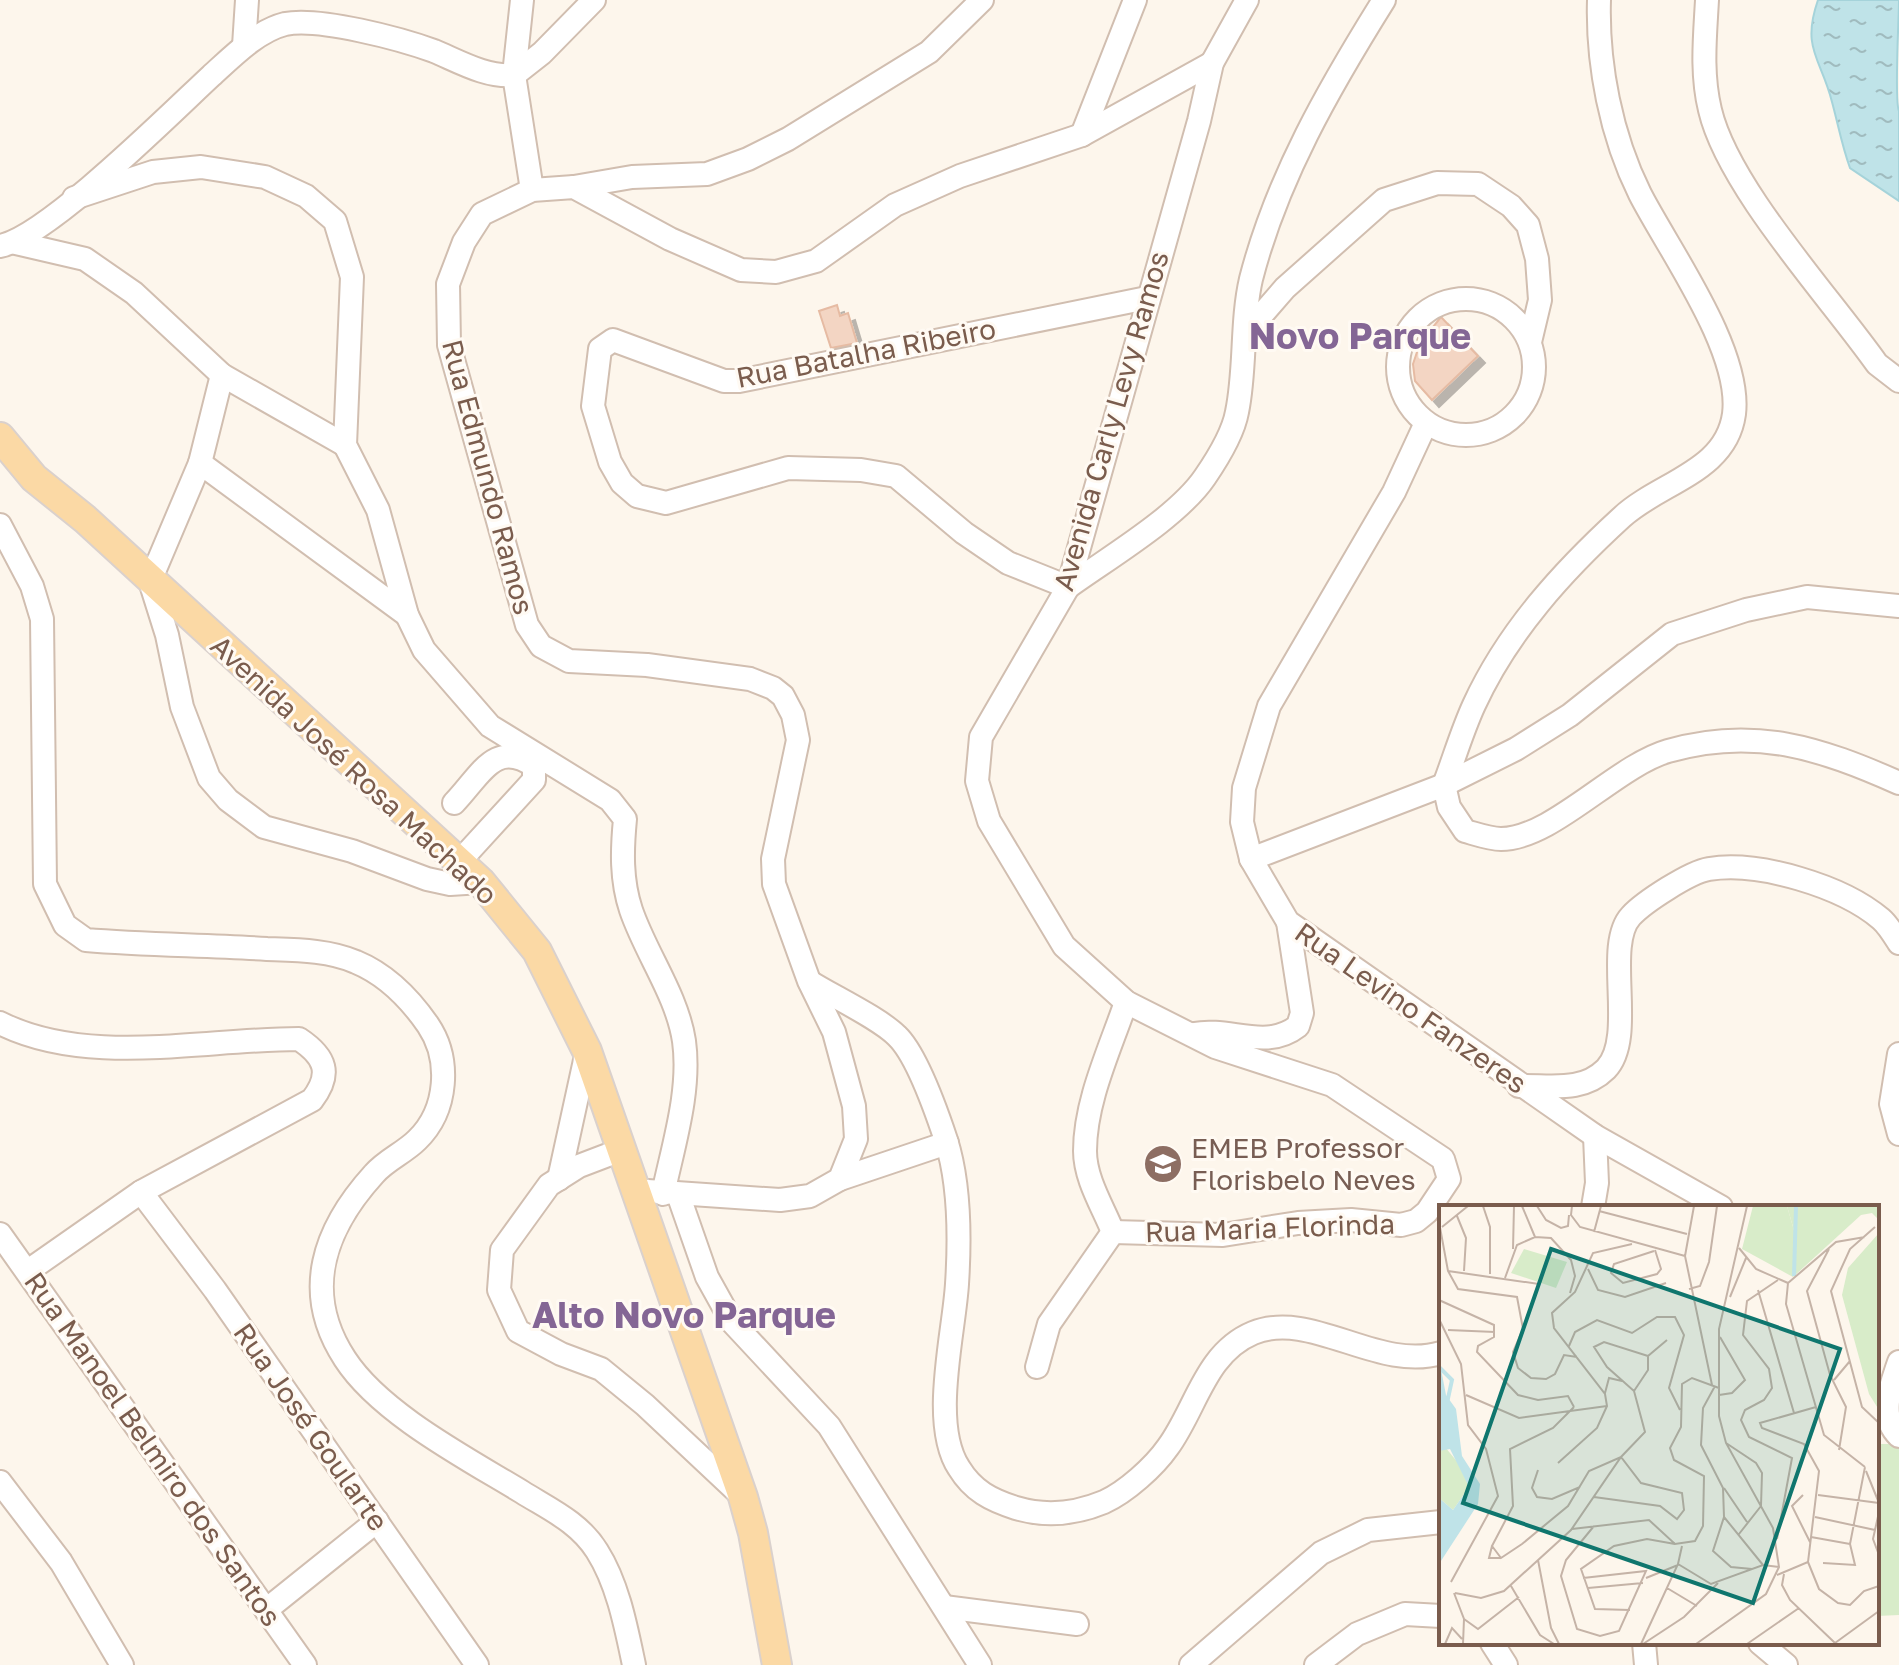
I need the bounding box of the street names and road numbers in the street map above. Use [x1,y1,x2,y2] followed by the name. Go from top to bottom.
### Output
[1046,247,1175,594] street label: Avenida Carly Levy Ramos
[733,311,998,394] street label: Rua Batalha Ribeiro
[436,336,541,618] street label: Rua Edmundo Ramos
[204,628,504,911] street label: Avenida José Rosa Machado
[1289,915,1533,1100] street label: Rua Levino Fanzeres
[1144,1207,1396,1248] street label: Rua Maria Florinda
[18,1265,289,1632] street label: Rua Manoel Belmiro dos Santos
[227,1317,395,1537] street label: Rua José Goularte

